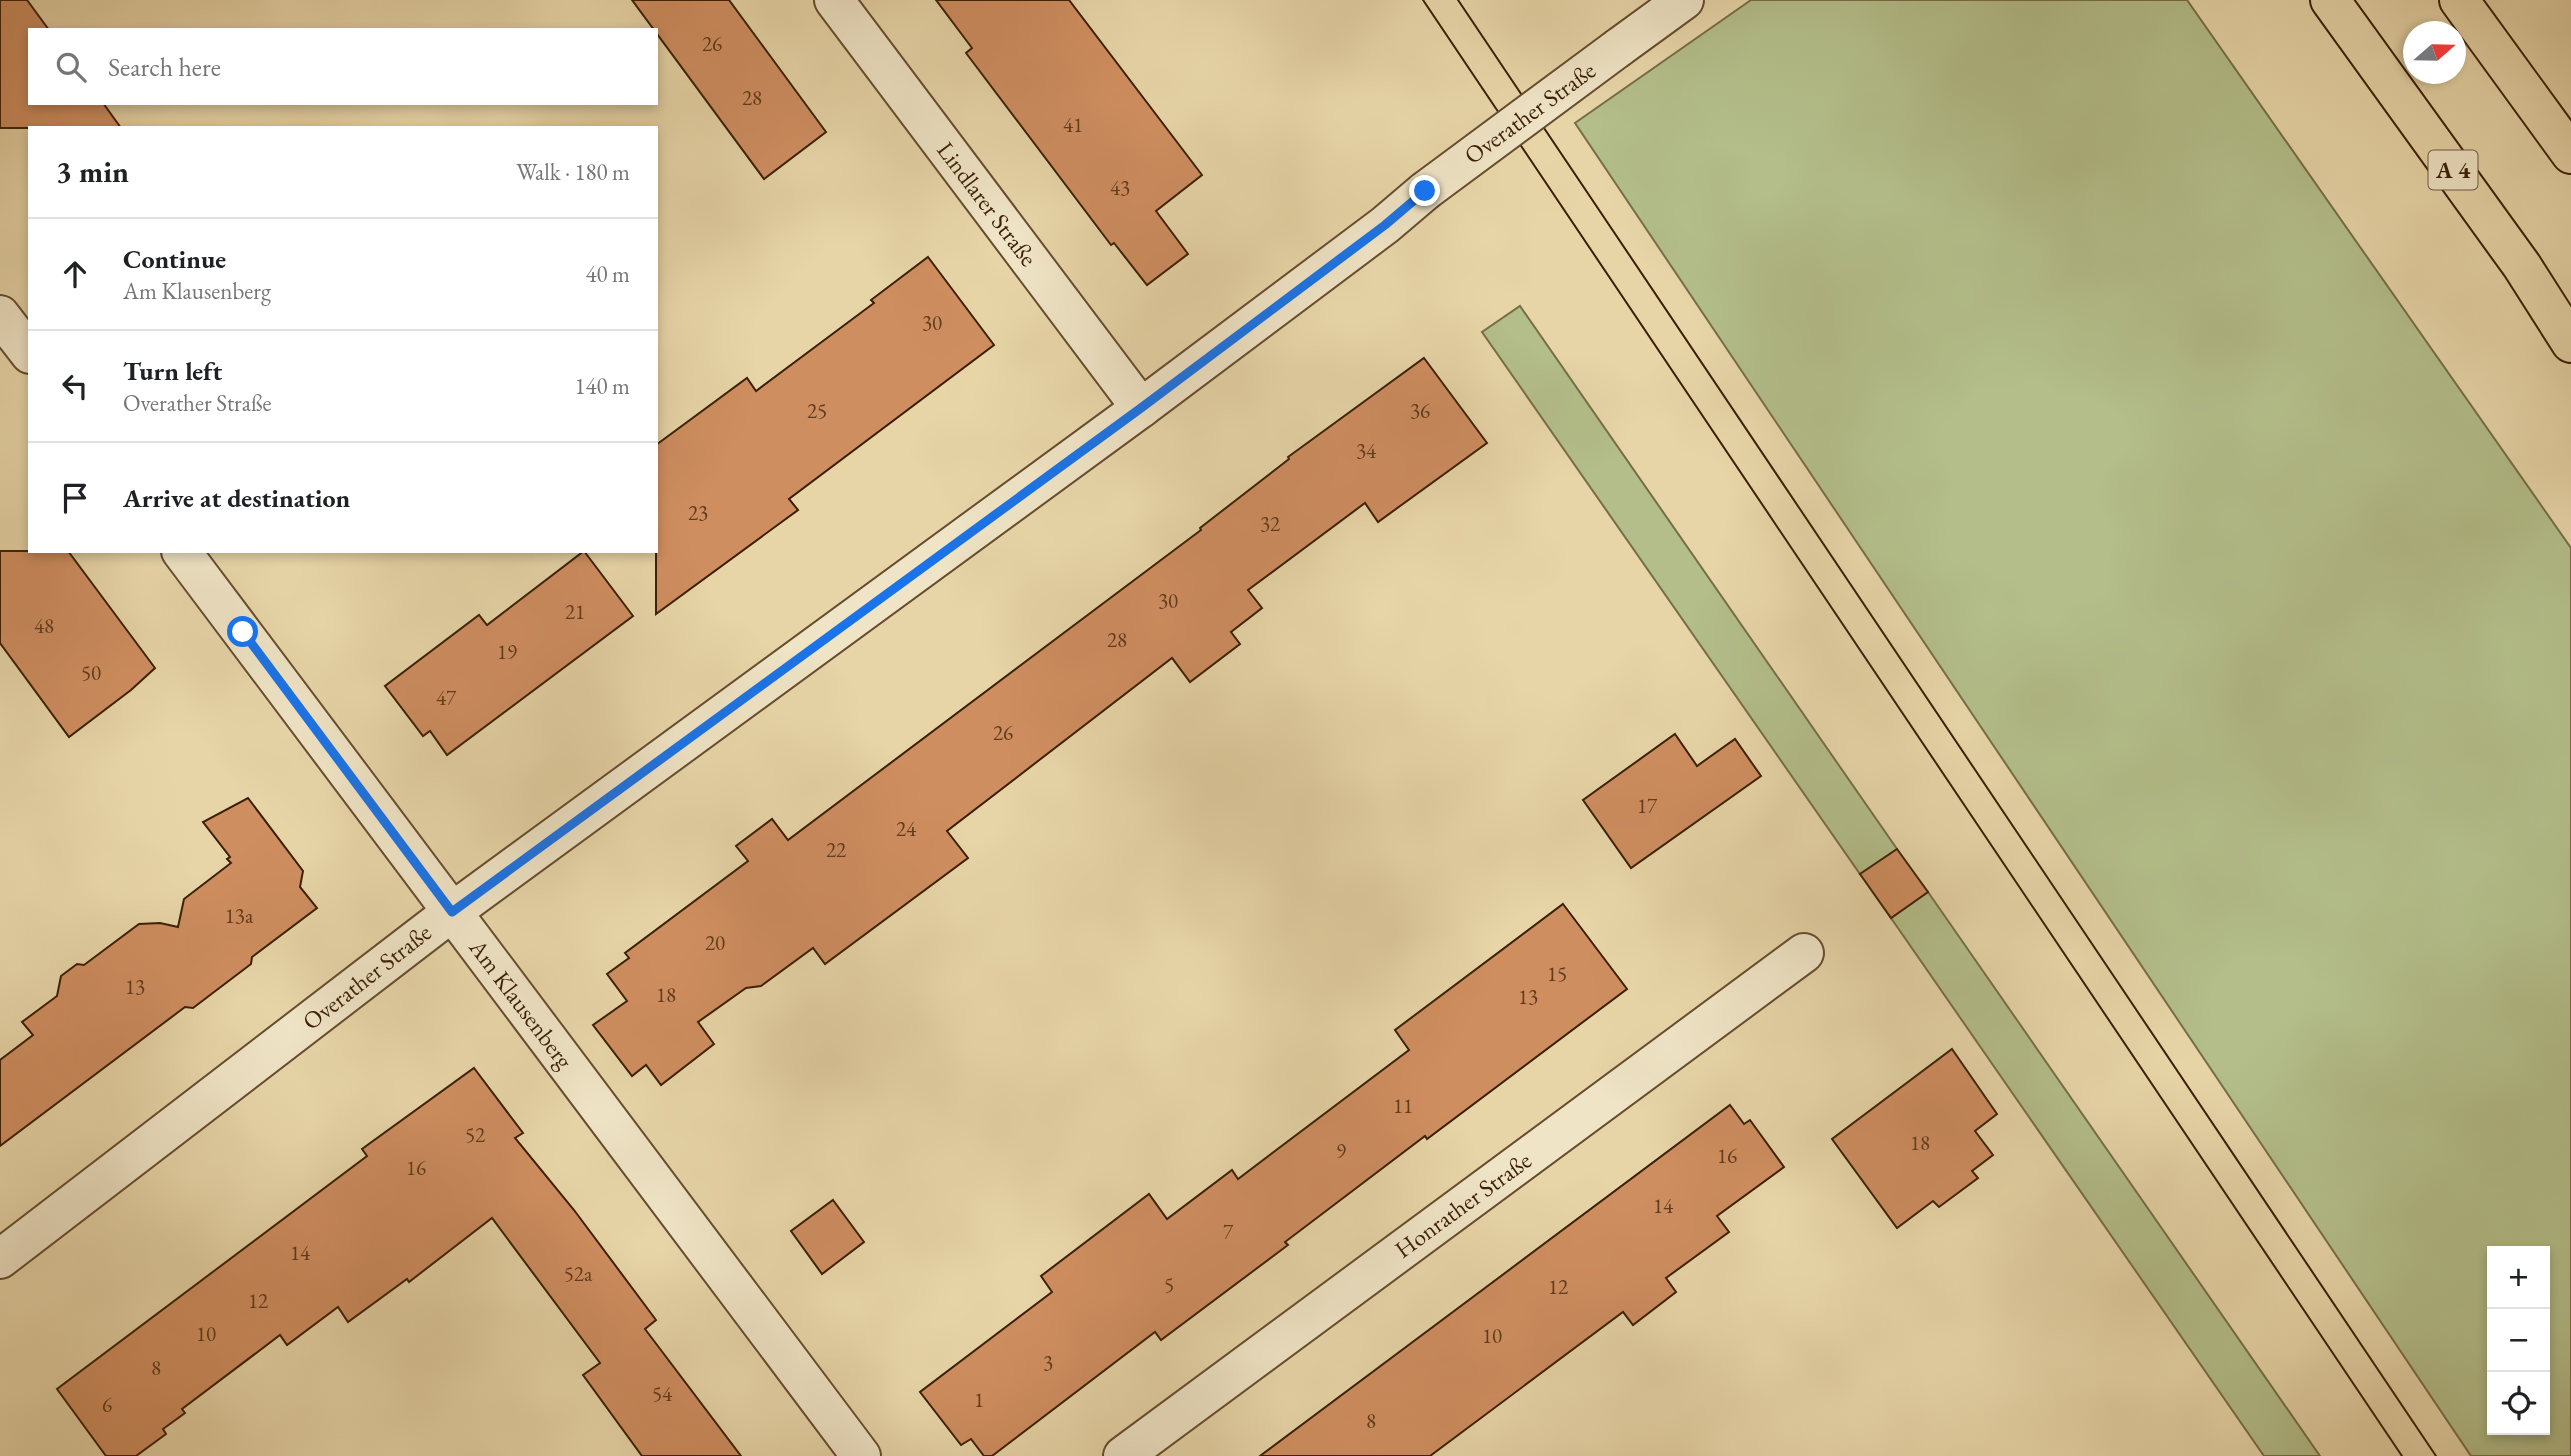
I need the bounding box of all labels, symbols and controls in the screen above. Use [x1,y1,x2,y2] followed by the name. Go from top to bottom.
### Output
[2403,21,2466,84] north arrow
[28,28,658,105] search box
[702,30,722,57] house number: 26
[52,48,90,86] icon: search
[108,50,221,84] text: Search here
[1458,55,1602,171] street label: Overather Straße
[742,84,762,111] house number: 28
[1063,111,1083,138] house number: 41
[930,135,1044,272] street label: Lindlarer Straße
[2428,150,2478,190] road number: A 4
[56,152,129,191] text: 3 min
[516,157,630,187] text: Walk · 180 m
[1110,174,1130,201] house number: 43
[1409,175,1440,206] route end
[123,242,226,276] text: Continue
[56,255,94,293] icon: ahead
[585,259,630,289] text: 40 m
[123,276,271,306] text: Am Klausenberg
[922,309,942,336] house number: 30
[123,354,222,388] text: Turn left
[56,367,94,405] icon: left
[574,371,630,401] text: 140 m
[123,388,272,418] text: Overather Straße
[807,397,827,424] house number: 25
[1410,397,1430,424] house number: 36
[1356,437,1377,464] house number: 34
[56,479,94,517] icon: arrive
[123,481,350,515] text: Arrive at destination
[688,499,708,526] house number: 23
[1260,510,1280,537] house number: 32
[1158,587,1178,614] house number: 30
[565,598,585,625] house number: 21
[34,612,54,639] house number: 48
[227,616,258,647] route start
[1107,626,1127,653] house number: 28
[497,638,517,665] house number: 19
[81,659,101,686] house number: 50
[436,684,457,711] house number: 47
[993,719,1013,746] house number: 26
[1637,792,1658,819] house number: 17
[896,815,917,842] house number: 24
[826,836,846,863] house number: 22
[225,902,254,929] house number: 13a
[296,917,437,1037] street label: Overather Straße
[705,929,725,956] house number: 20
[462,932,581,1075] street label: Am Klausenberg
[1547,960,1567,987] house number: 15
[125,973,145,1000] house number: 13
[656,981,676,1008] house number: 18
[1518,983,1538,1010] house number: 13
[1393,1092,1413,1119] house number: 11
[465,1121,485,1148] house number: 52
[1910,1129,1930,1156] house number: 18
[1336,1137,1346,1164] house number: 9
[1717,1142,1737,1169] house number: 16
[1388,1145,1537,1265] street label: Honrather Straße
[406,1154,426,1181] house number: 16
[1653,1192,1674,1219] house number: 14
[1223,1218,1234,1245] house number: 7
[290,1239,311,1266] house number: 14
[2487,1246,2550,1435] map controls
[2487,1246,2550,1309] button: +
[564,1260,593,1287] house number: 52a
[1164,1271,1174,1298] house number: 5
[1548,1273,1568,1300] house number: 12
[248,1287,268,1314] house number: 12
[2487,1309,2550,1372] button: −
[196,1320,216,1347] house number: 10
[1482,1322,1502,1349] house number: 10
[1043,1349,1053,1376] house number: 3
[151,1354,161,1381] house number: 8
[2487,1372,2550,1435] button: locate
[652,1380,673,1407] house number: 54
[974,1386,984,1413] house number: 1
[102,1391,112,1418] house number: 6
[1366,1407,1376,1434] house number: 8

